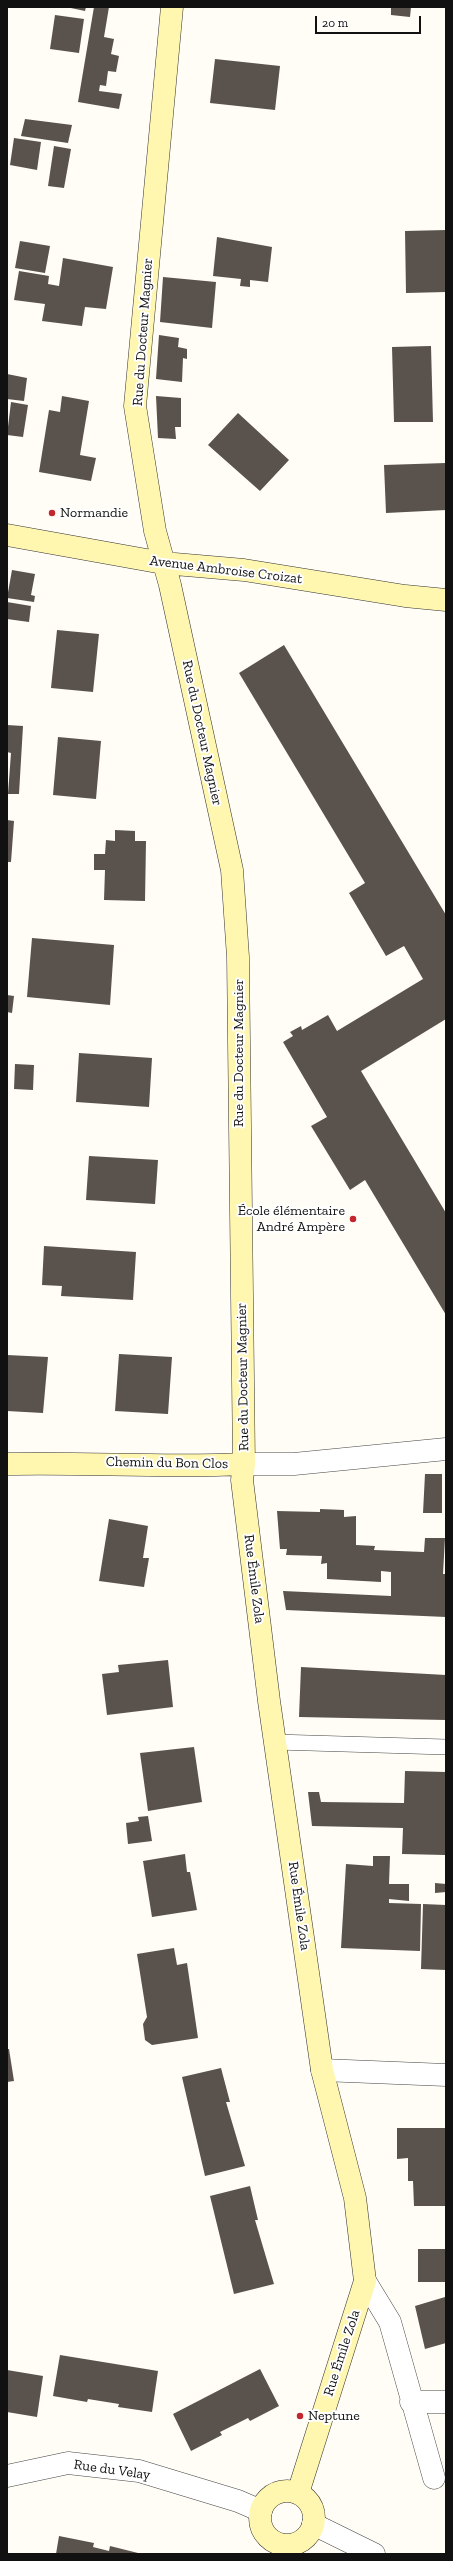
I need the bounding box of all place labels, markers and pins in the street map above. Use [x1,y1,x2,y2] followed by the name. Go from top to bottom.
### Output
[60,505,128,521] place label: Normandie
[47,508,57,518] marker: Normandie
[238,1203,345,1236] place label: École élémentaire André Ampère
[348,1214,358,1224] marker: École élémentaire André Ampère
[308,2408,360,2424] place label: Neptune
[295,2411,305,2421] marker: Neptune

